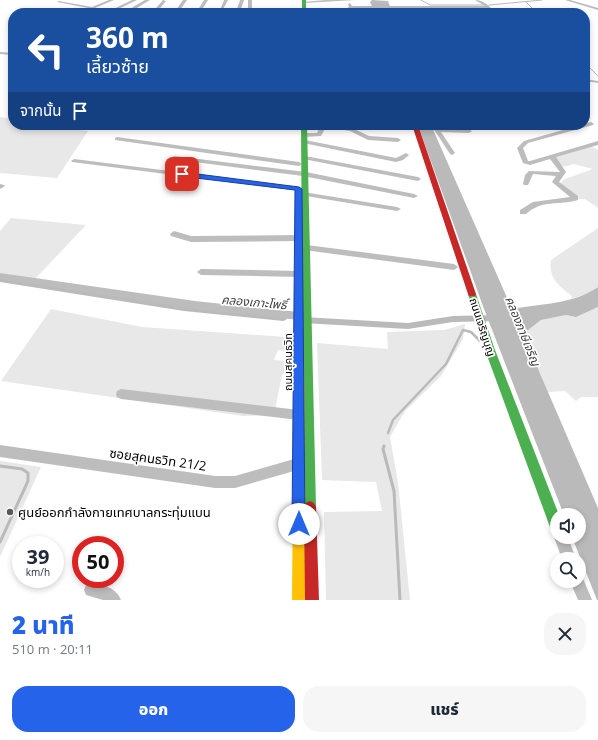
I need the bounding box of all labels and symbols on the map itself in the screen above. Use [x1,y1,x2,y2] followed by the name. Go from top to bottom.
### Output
[165,157,199,191] pin
[221,291,291,314] water label: คลองเกาะโพธิ์
[501,294,545,369] water label: คลองภาษีเจริญ
[466,296,500,358] street label: ถนนเจริญบุญ
[280,333,295,391] street label: ถนนสุคนธวิท
[108,443,208,475] street label: ซอยสุคนธวิท 21/2
[18,503,211,521] place label: ศูนย์ออกกำลังกายเทศบาลกระทุ่มแบน
[278,503,320,545] position arrow
[5,507,15,517] marker: ศูนย์ออกกำลังกายเทศบาลกระทุ่มแบน
[72,536,124,588] speed limit sign: 50

